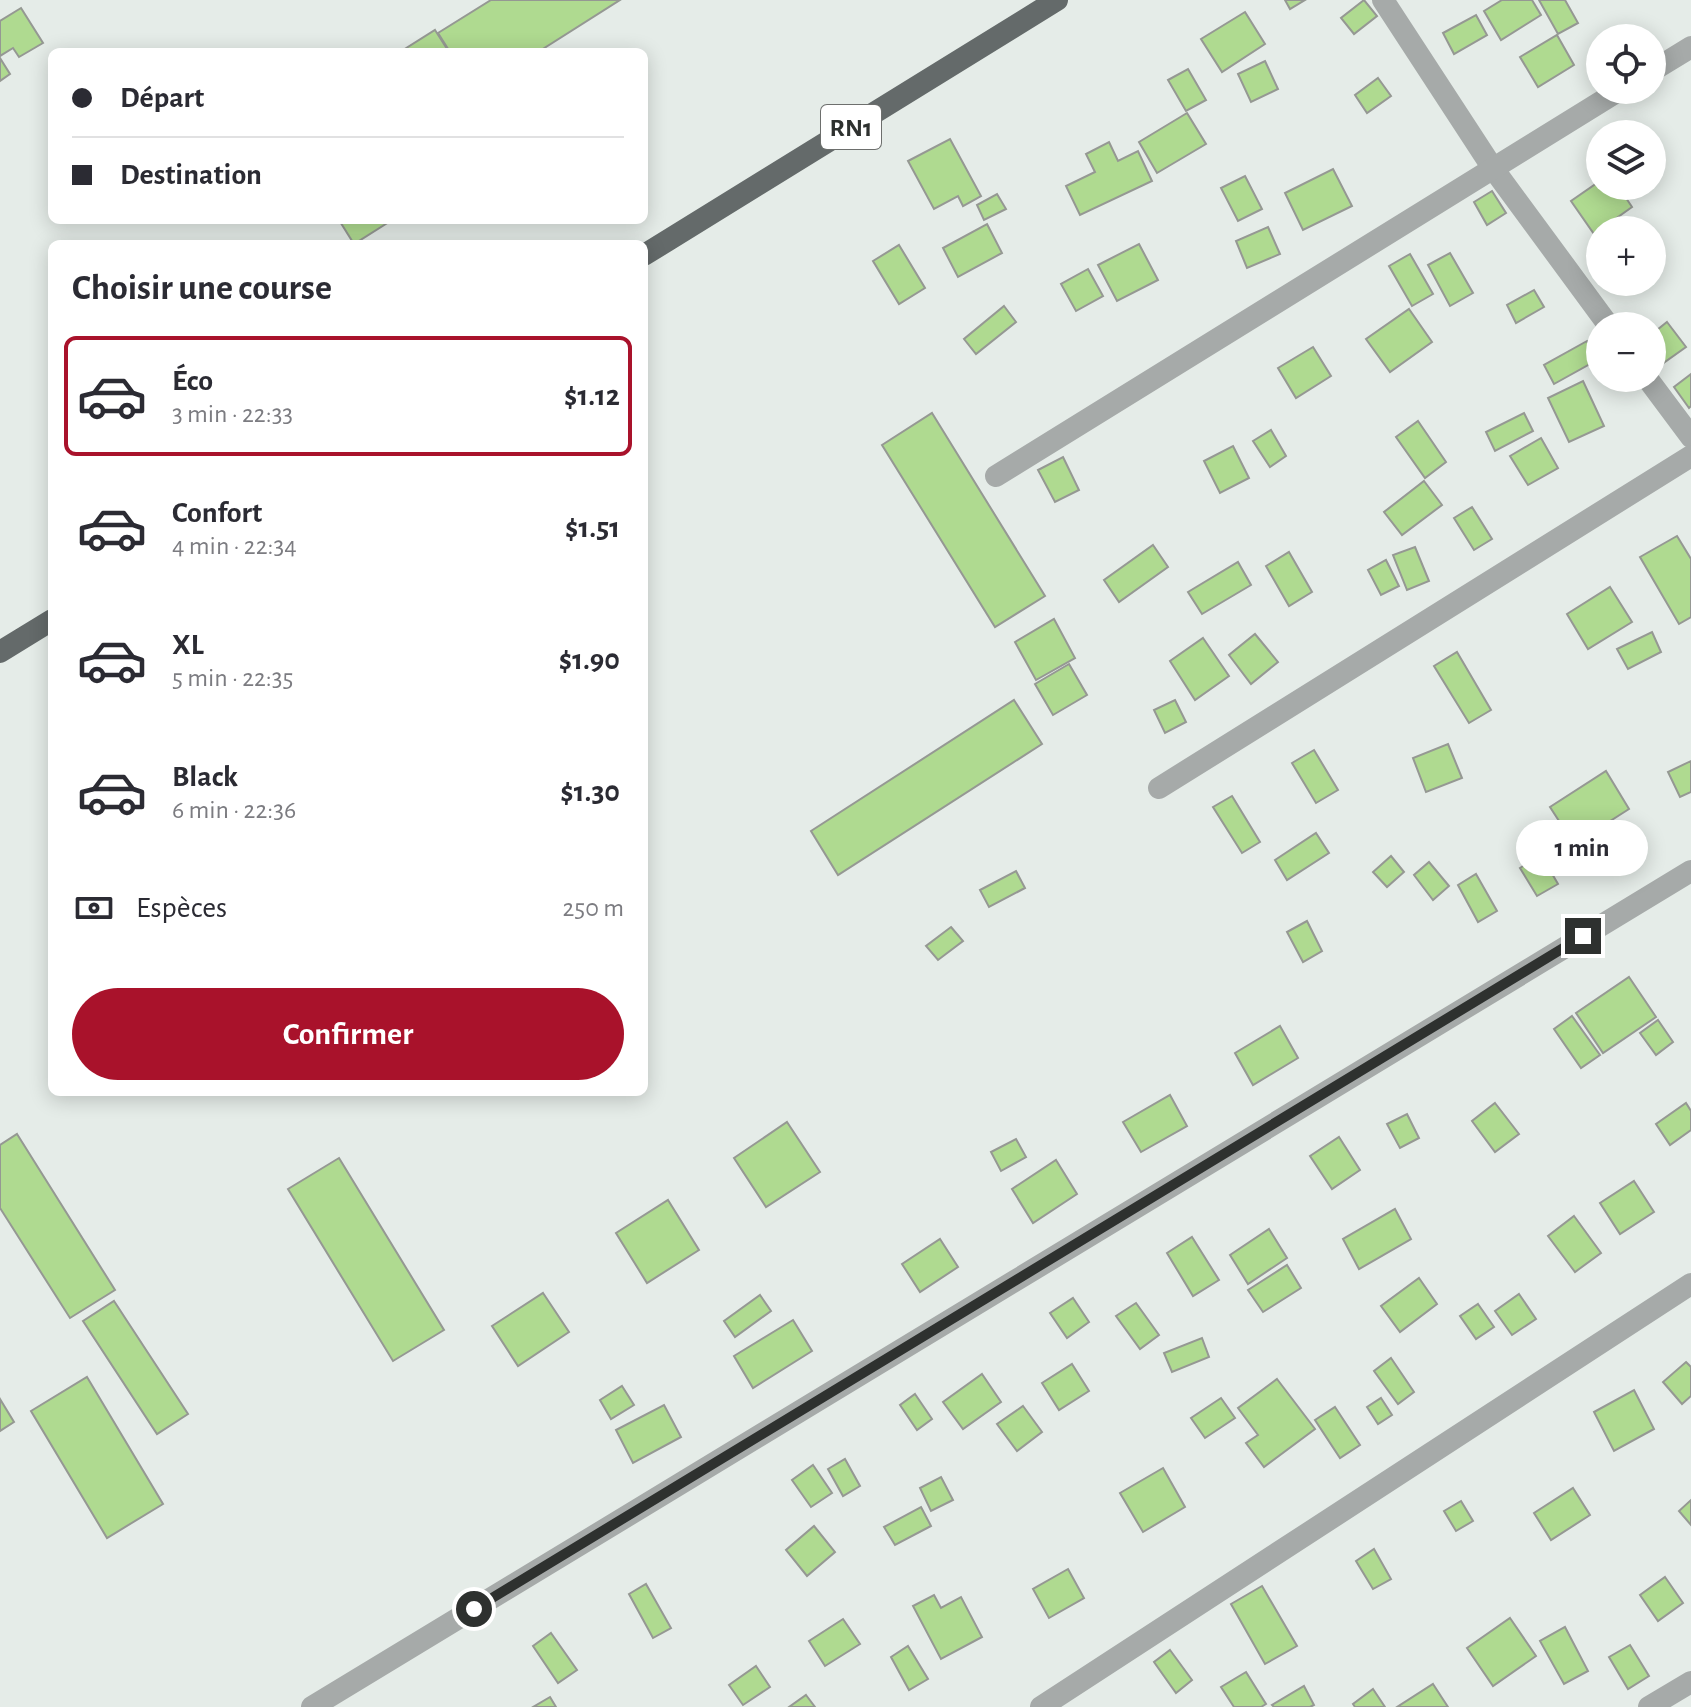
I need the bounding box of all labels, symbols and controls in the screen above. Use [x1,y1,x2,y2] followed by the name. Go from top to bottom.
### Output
[1586,24,1666,392] map controls
[1586,24,1666,104] button: locate
[120,83,204,113] text: Départ
[821,105,881,149] road number: RN1
[1586,120,1666,200] button: layers
[120,160,262,190] text: Destination
[1586,216,1666,296] button: +
[72,270,332,306] text: Choisir une course
[1586,312,1666,392] button: −
[76,360,148,432] icon: car
[172,366,213,396] text: Éco
[564,381,620,411] text: $1.12
[172,401,293,427] text: 3 min · 22:33
[76,492,148,564] icon: car
[172,498,262,528] text: Confort
[565,513,620,543] text: $1.51
[172,533,297,559] text: 4 min · 22:34
[76,624,148,696] icon: car
[172,630,204,660] text: XL
[559,645,620,675] text: $1.90
[172,665,293,691] text: 5 min · 22:35
[76,756,148,828] icon: car
[172,762,238,792] text: Black
[560,777,620,807] text: $1.30
[172,797,296,823] text: 6 min · 22:36
[1517,820,1649,876] callout: 1 min
[1555,835,1609,861] text: 1 min
[72,886,116,930] icon: cash
[136,893,227,923] text: Espèces
[562,895,624,921] text: 250 m
[1565,918,1601,954] route end
[72,988,624,1080] button: Confirmer
[456,1591,492,1627] route start

